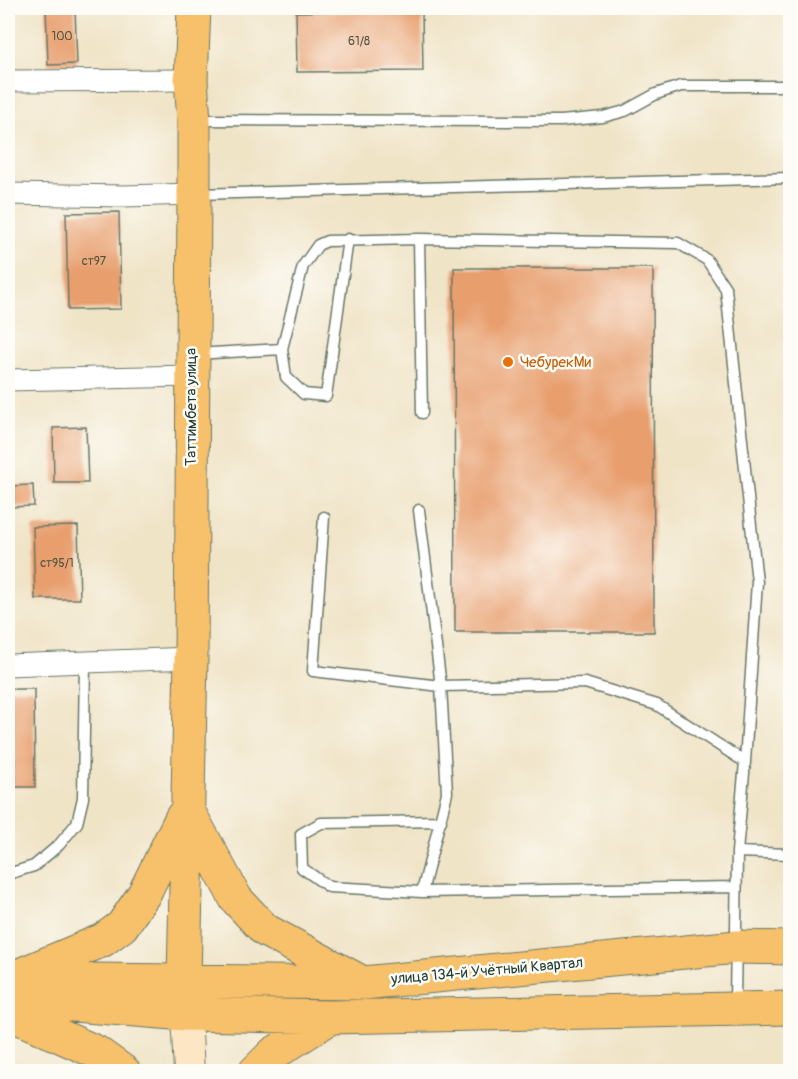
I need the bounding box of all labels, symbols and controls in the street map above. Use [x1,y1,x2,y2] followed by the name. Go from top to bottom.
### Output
[51,29,73,44] house number: 100
[348,34,370,49] house number: 61/8
[82,254,107,269] house number: ст97
[182,348,201,466] street label: Таттимбета улица
[520,353,591,372] place label: ЧебурекМи
[501,355,515,369] marker: ЧебурекМи
[40,556,74,571] house number: ст95/1
[389,953,584,989] street label: улица 134-й Учётный Квартал

